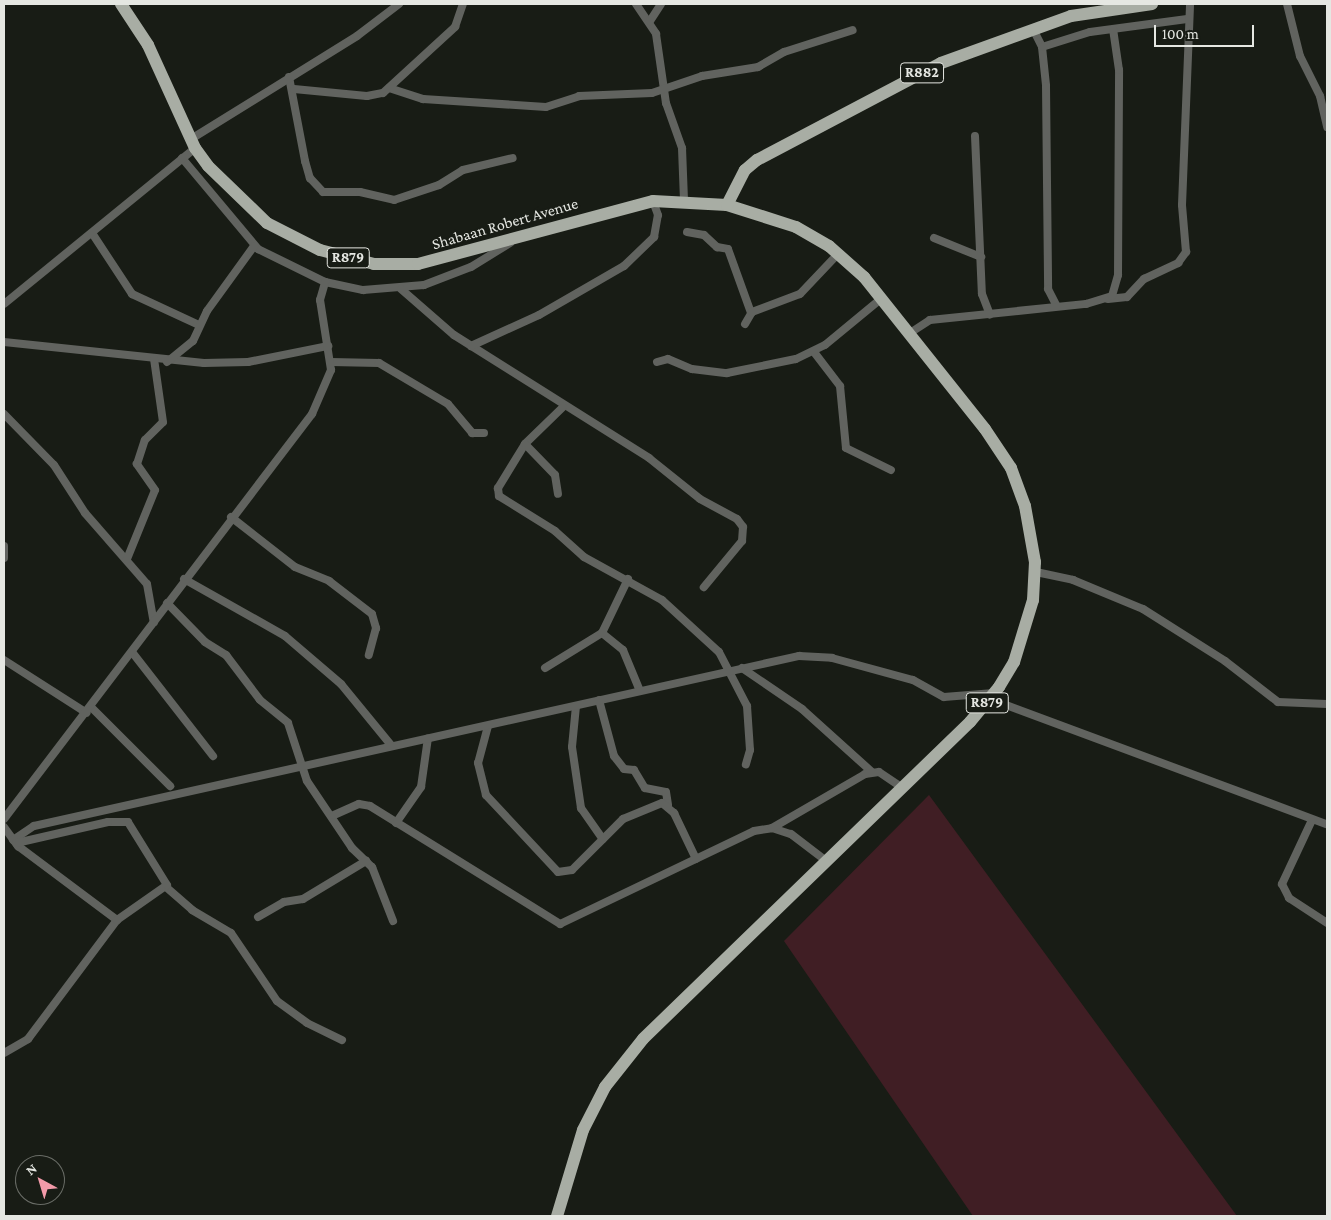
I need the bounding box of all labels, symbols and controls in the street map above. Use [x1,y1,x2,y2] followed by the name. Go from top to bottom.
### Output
[1156,15,1256,47] scale bar
[1162,26,1199,42] text: 100 m
[900,60,944,86] road number: R882
[430,194,580,254] street label: Shabaan Robert Avenue
[327,246,369,270] road number: R879
[966,690,1008,716] road number: R879
[15,1155,65,1205] north arrow
[22,1160,40,1178] text: N

